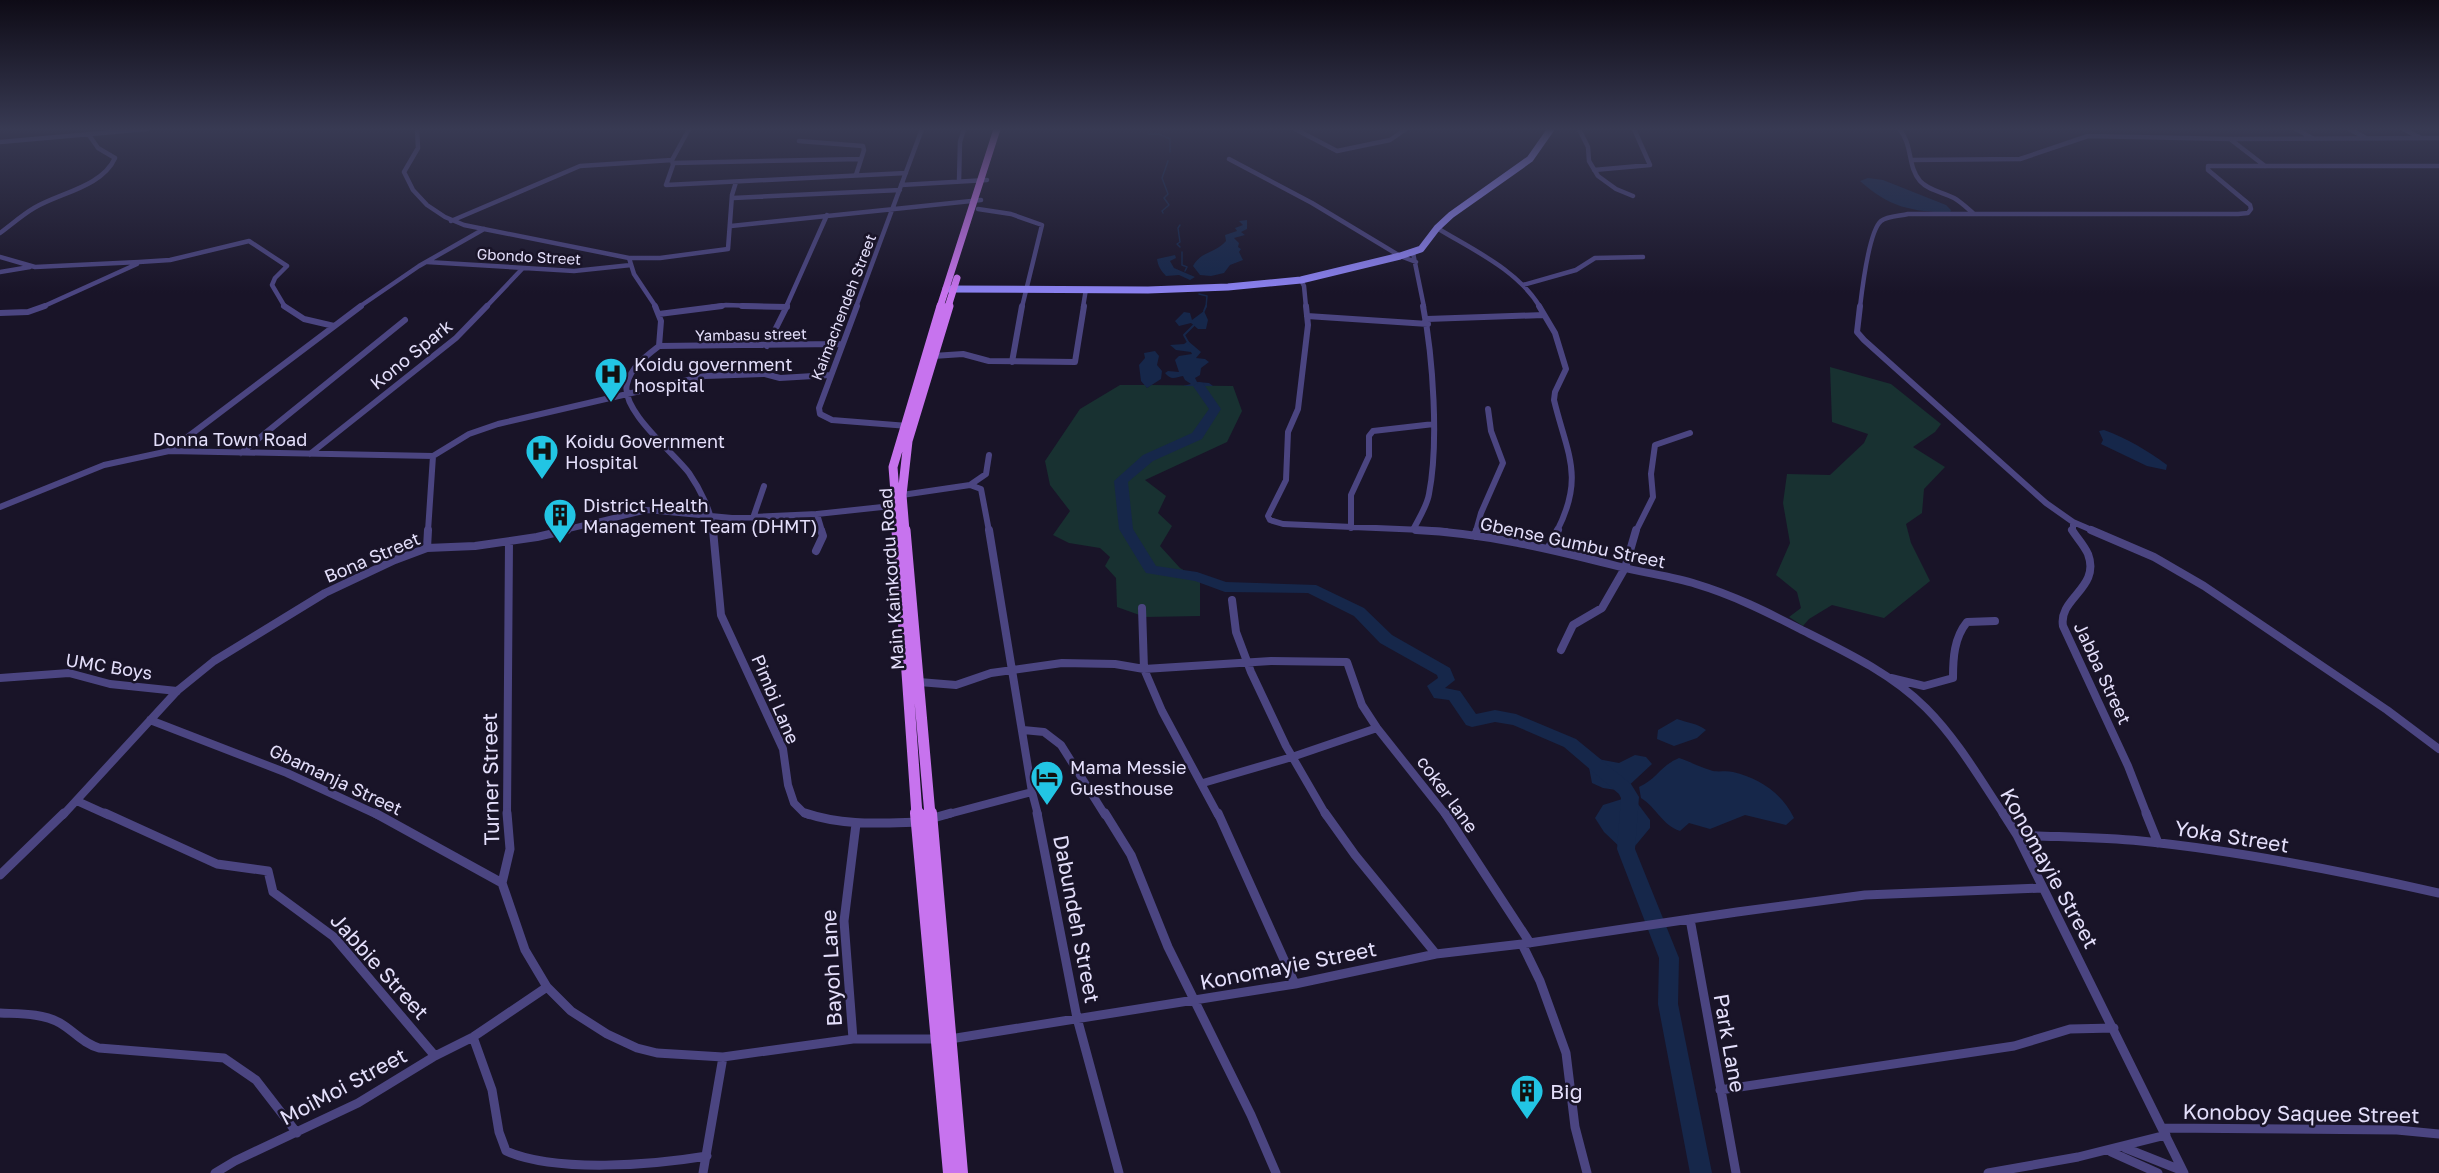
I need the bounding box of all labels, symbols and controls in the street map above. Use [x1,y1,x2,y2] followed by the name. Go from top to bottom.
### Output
[807,231,879,383] street label: Kaimachendeh Street
[476,244,582,268] street label: Gbondo Street
[366,314,456,394] street label: Kono Spark
[695,324,807,344] street label: Yambasu street
[634,353,792,396] place label: Koidu government hospital
[593,356,629,403] hospital icon: Koidu government hospital
[153,428,307,450] street label: Donna Town Road
[565,430,725,473] place label: Koidu Government Hospital
[524,433,560,480] hospital icon: Koidu Government Hospital
[874,487,908,671] street label: Main Kainkordu Road
[583,494,818,537] place label: District Health Management Team (DHMT)
[542,497,578,544] building icon: District Health Management Team (DHMT)
[1478,512,1668,572] street label: Gbense Gumbu Street
[321,527,423,587] street label: Bona Street
[2070,618,2136,728] street label: Jabba Street
[64,648,154,684] street label: UMC Boys
[747,651,805,747] street label: Pimbi Lane
[476,712,504,846] street label: Turner Street
[266,739,406,819] street label: Gbamanja Street
[1413,751,1483,837] street label: coker lane
[1070,756,1187,799] place label: Mama Messie Guesthouse
[1029,759,1065,806] hotel icon: Mama Messie Guesthouse
[1995,783,2105,953] street label: Konomayie Street
[2173,814,2291,858] street label: Yoka Street
[1048,833,1106,1005] street label: Dabundeh Street
[325,907,435,1025] street label: Jabbie Street
[815,909,847,1027] street label: Bayoh Lane
[1198,935,1378,995] street label: Konomayie Street
[1709,992,1751,1094] street label: Park Lane
[275,1042,411,1130] street label: MoiMoi Street
[1509,1073,1545,1120] building icon: Big
[1550,1078,1583,1104] place label: Big
[2182,1098,2420,1128] street label: Konoboy Saquee Street

